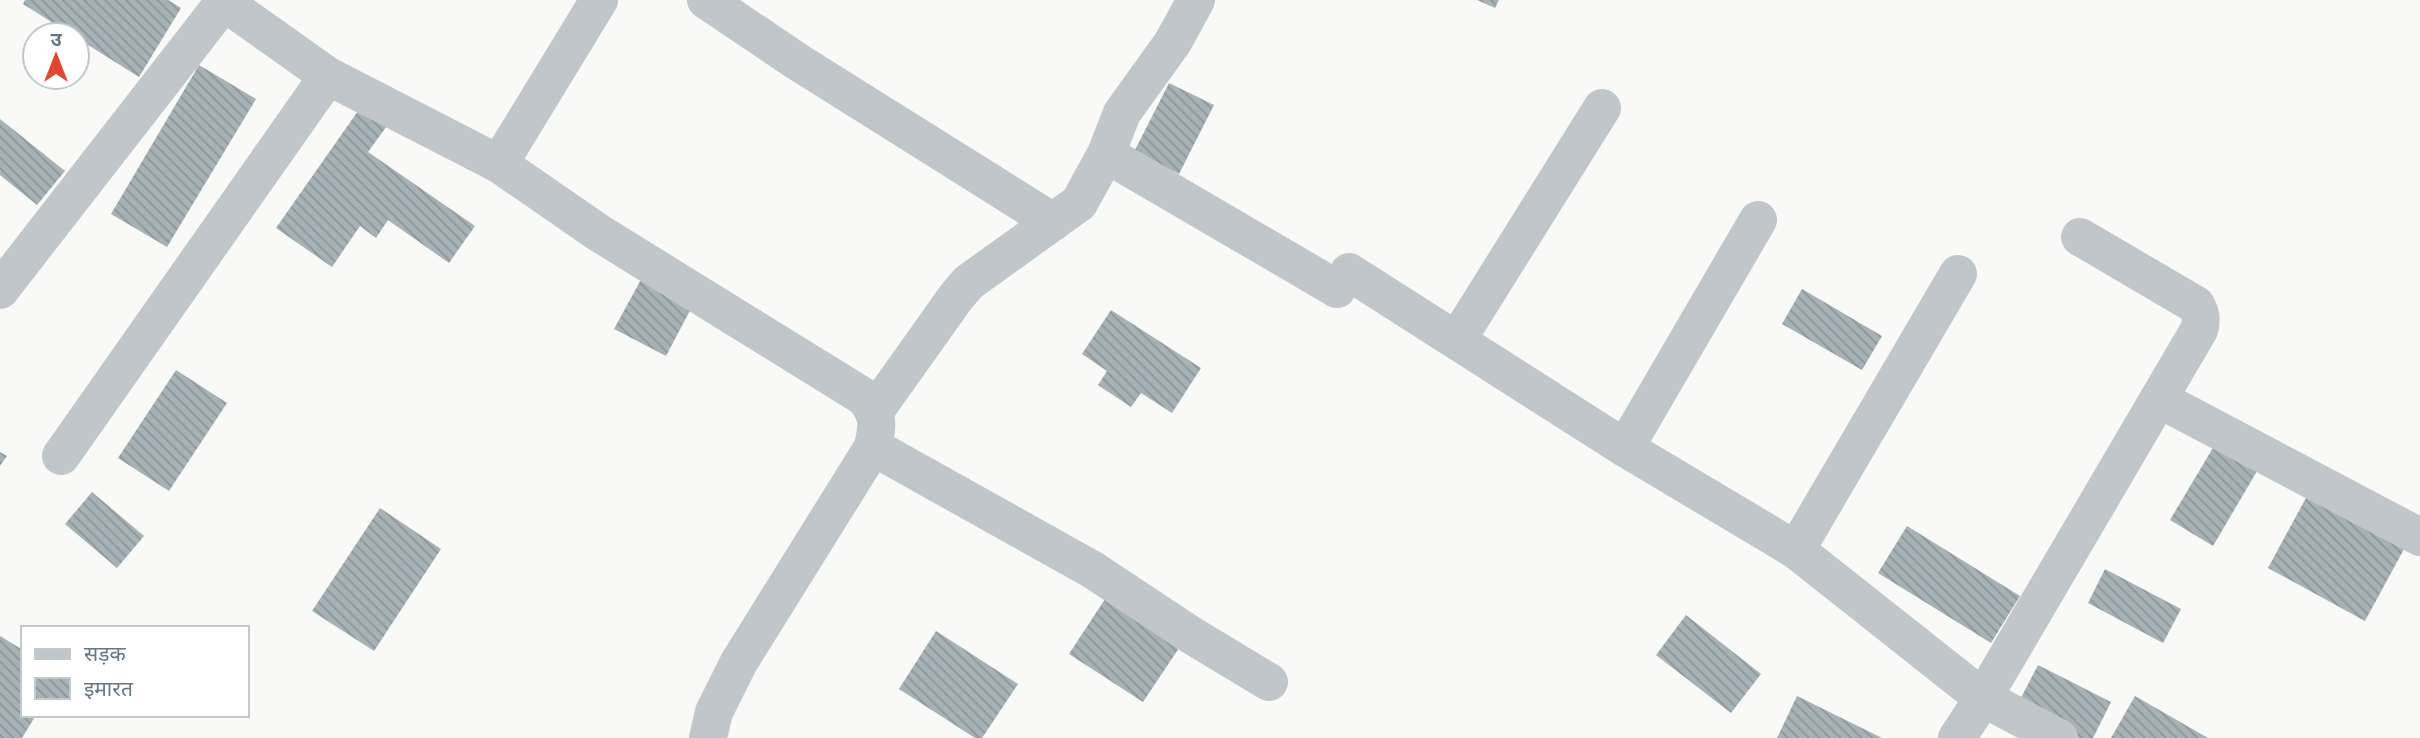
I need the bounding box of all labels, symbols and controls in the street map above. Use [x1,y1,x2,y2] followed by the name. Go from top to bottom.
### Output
[21,21,91,91] north arrow
[50,27,62,53] text: उ
[21,626,248,717] legend
[84,640,126,668] text: सड़क
[84,675,134,703] text: इमारत

